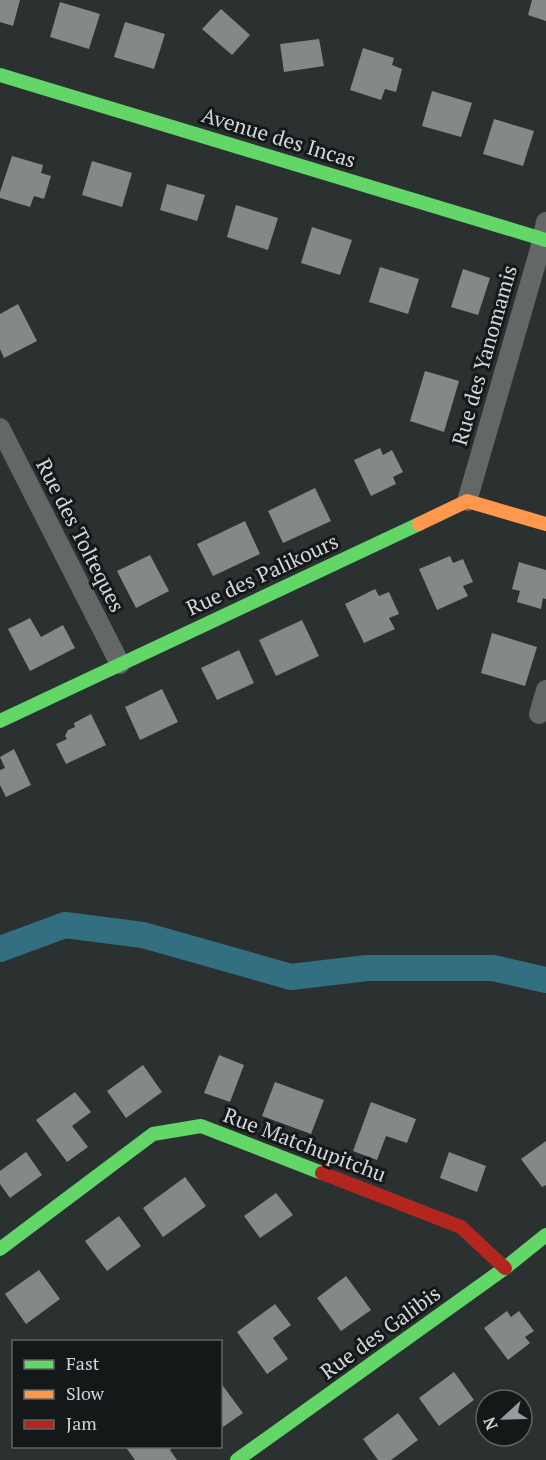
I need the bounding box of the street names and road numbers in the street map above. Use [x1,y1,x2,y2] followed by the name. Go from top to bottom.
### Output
[199,100,359,174] street label: Avenue des Incas
[445,262,523,448] street label: Rue des Yanomamis
[30,453,132,617] street label: Rue des Tolteques
[181,527,343,621] street label: Rue des Palikours
[220,1100,390,1188] street label: Rue Matchupitchu
[314,1279,446,1385] street label: Rue des Galibis

